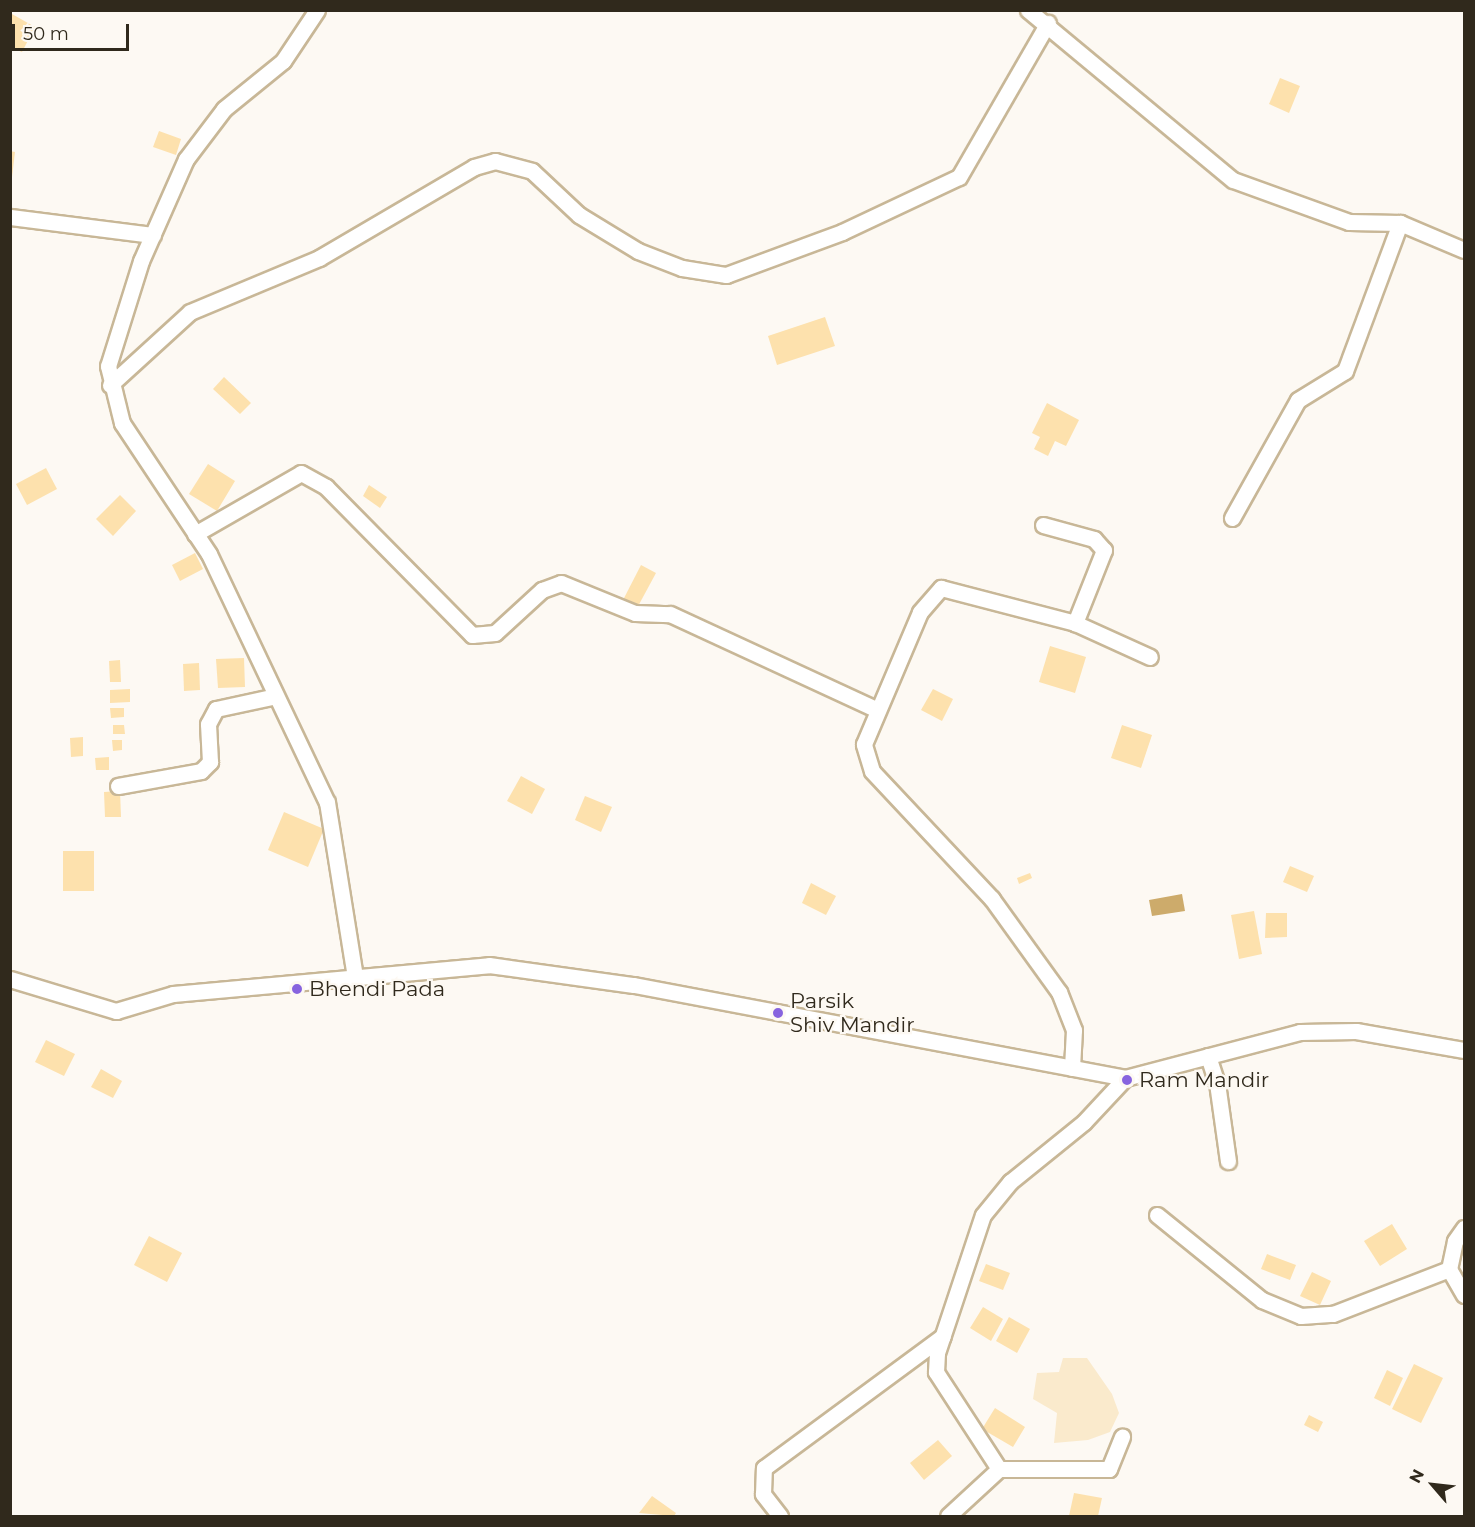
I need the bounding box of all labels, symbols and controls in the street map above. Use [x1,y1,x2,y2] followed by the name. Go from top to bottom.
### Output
[15,12,132,50] scale bar
[23,23,69,45] text: 50 m
[309,976,445,1002] place label: Bhendi Pada
[290,982,304,996] marker: Bhendi Pada
[790,988,915,1038] place label: Parsik Shiv Mandir
[771,1006,785,1020] marker: Parsik Shiv Mandir
[1139,1067,1269,1093] place label: Ram Mandir
[1120,1073,1134,1087] marker: Ram Mandir
[1403,1455,1463,1515] north arrow
[1405,1466,1428,1486] text: N

